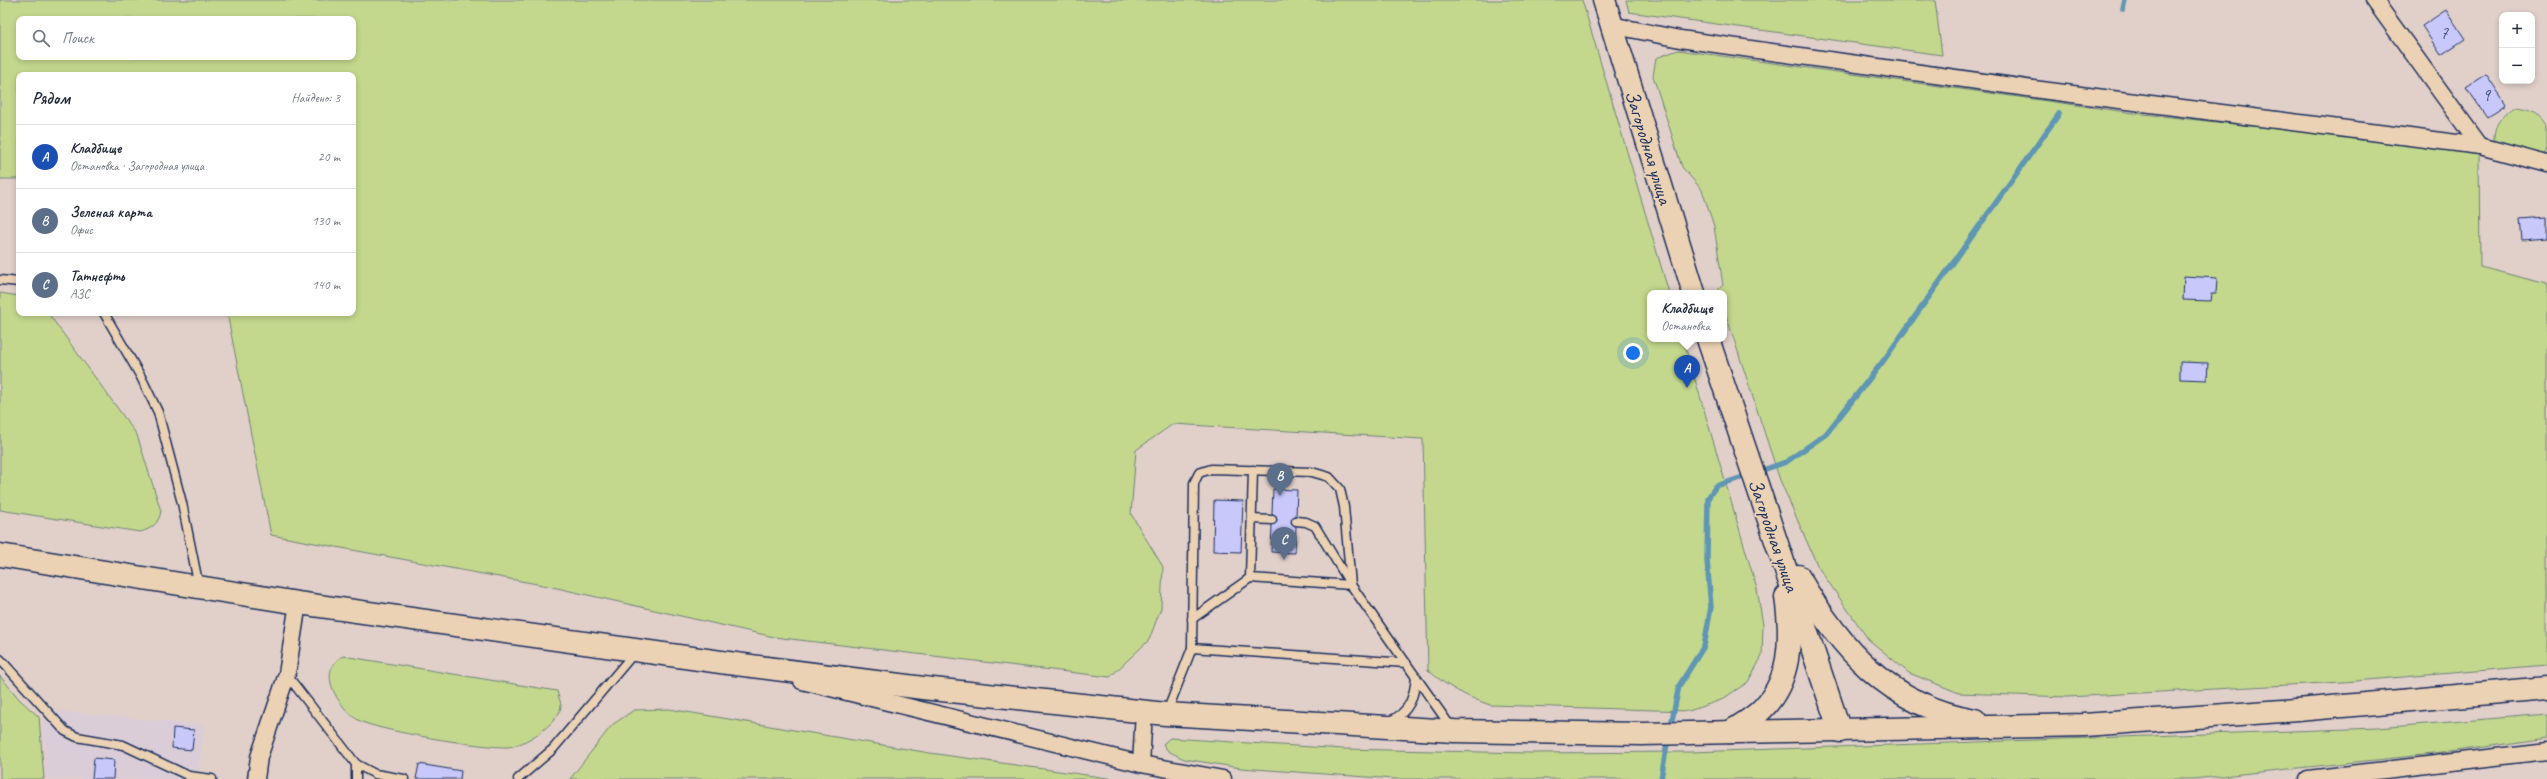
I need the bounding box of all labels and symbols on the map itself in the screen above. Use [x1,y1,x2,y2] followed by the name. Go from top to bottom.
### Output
[2440,22,2449,44] house number: 7
[2482,84,2492,106] house number: 9
[1619,87,1678,209] street label: Загородная улица
[1623,343,1643,363] your location
[1674,355,1700,388] pin: A
[1267,463,1293,496] pin: B
[1743,475,1805,597] street label: Загородная улица
[1271,527,1297,560] pin: C

